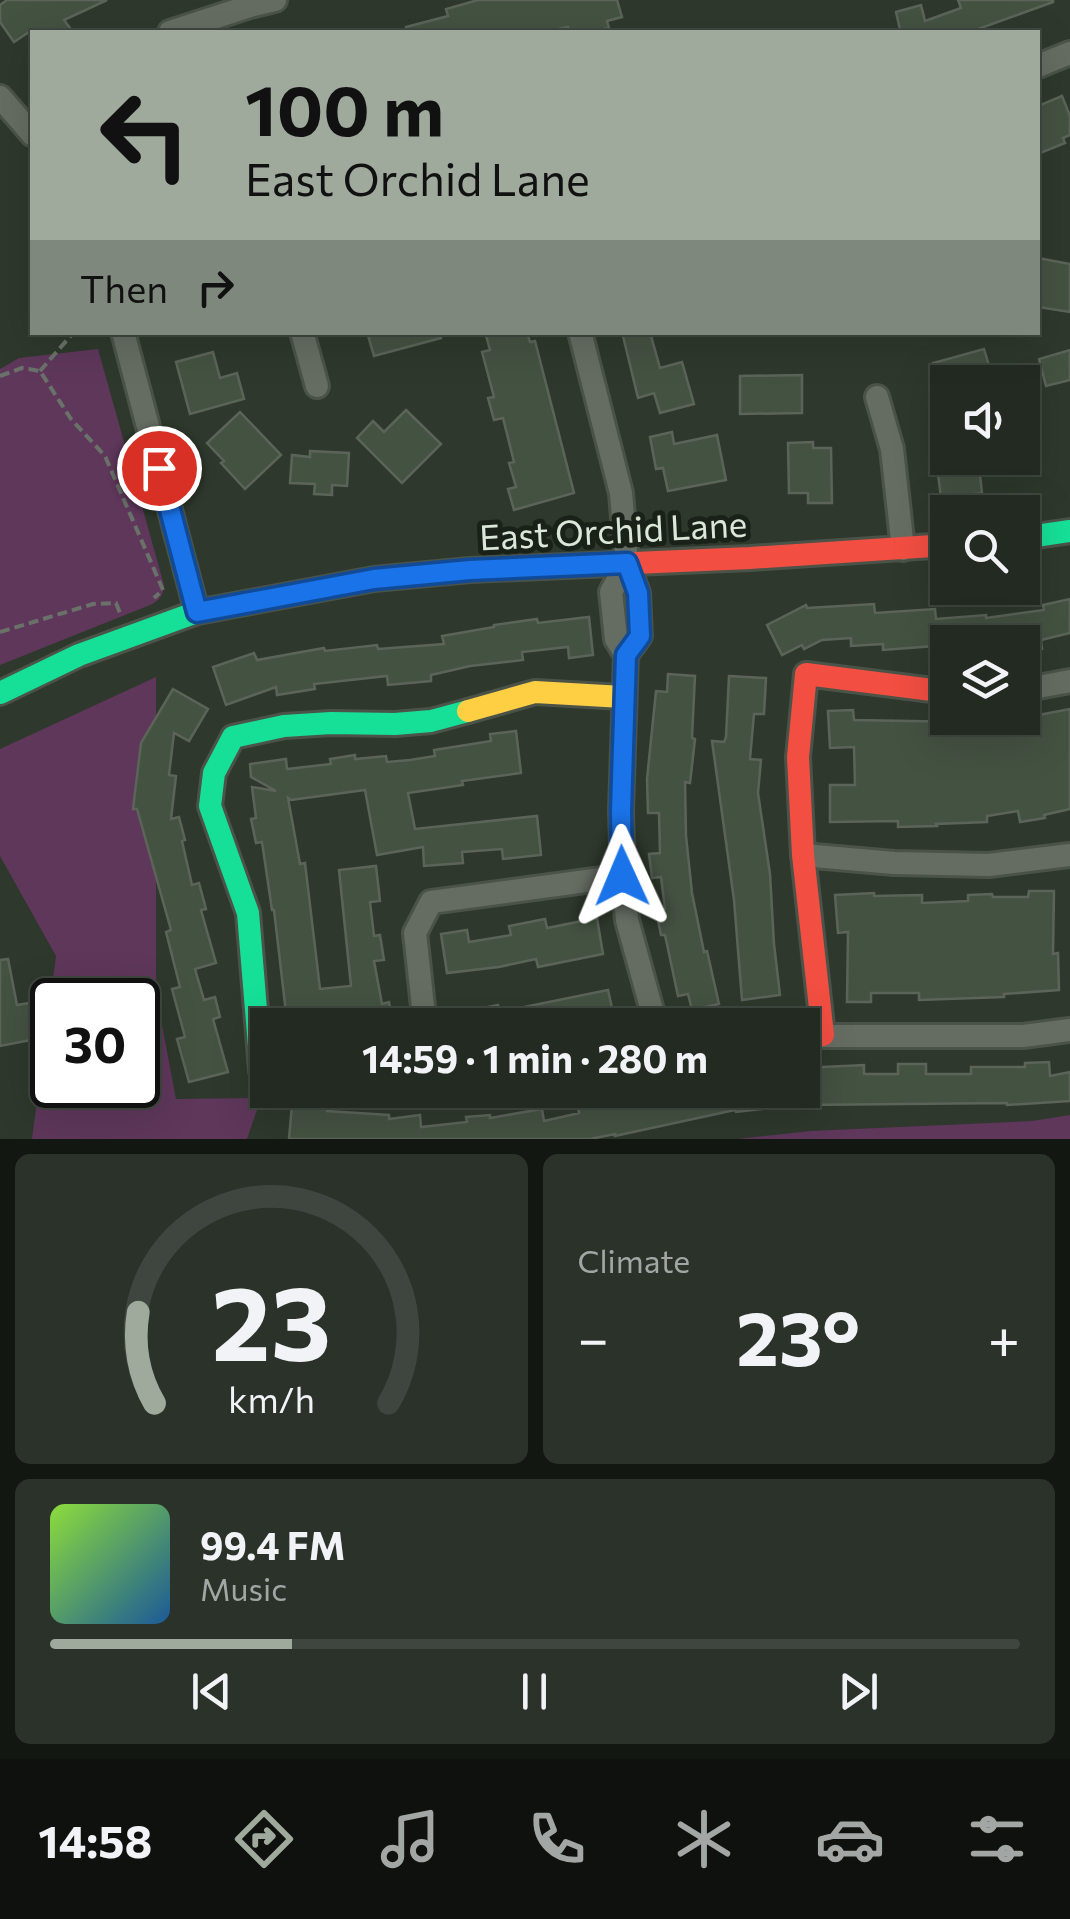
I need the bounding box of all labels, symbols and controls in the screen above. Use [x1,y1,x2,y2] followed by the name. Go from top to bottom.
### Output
[245,65,444,150] text: 100 m
[80,70,210,200] icon: left
[245,150,590,205] text: East Orchid Lane
[188,260,243,315] icon: right
[80,264,168,311] text: Then
[930,365,1040,735] map controls
[930,365,1040,475] button: sound
[117,426,202,511] pin
[132,441,187,496] icon: arrive
[930,495,1040,605] button: search
[478,501,748,557] street label: East Orchid Lane
[930,625,1040,735] button: layers
[570,824,674,928] position arrow
[30,978,160,1108] speed limit sign: 30
[362,1034,708,1081] text: 14:59 · 1 min · 280 m
[578,1240,690,1280] text: Climate
[211,1255,331,1382] text: 23
[736,1290,860,1381] text: 23°
[578,1303,609,1370] text: −
[988,1303,1020,1370] text: +
[228,1377,315,1420] text: km/h
[200,1521,345,1568] text: 99.4 FM
[200,1568,287,1608] text: Music
[184,1664,239,1719] icon: previous
[507,1664,562,1719] icon: pause
[831,1664,886,1719] icon: next
[229,1804,299,1874] icon: directions
[375,1804,445,1874] icon: music
[522,1804,592,1874] icon: phone
[669,1804,739,1874] icon: climate
[815,1804,885,1874] icon: car
[962,1804,1032,1874] icon: filters
[38,1812,152,1867] text: 14:58

